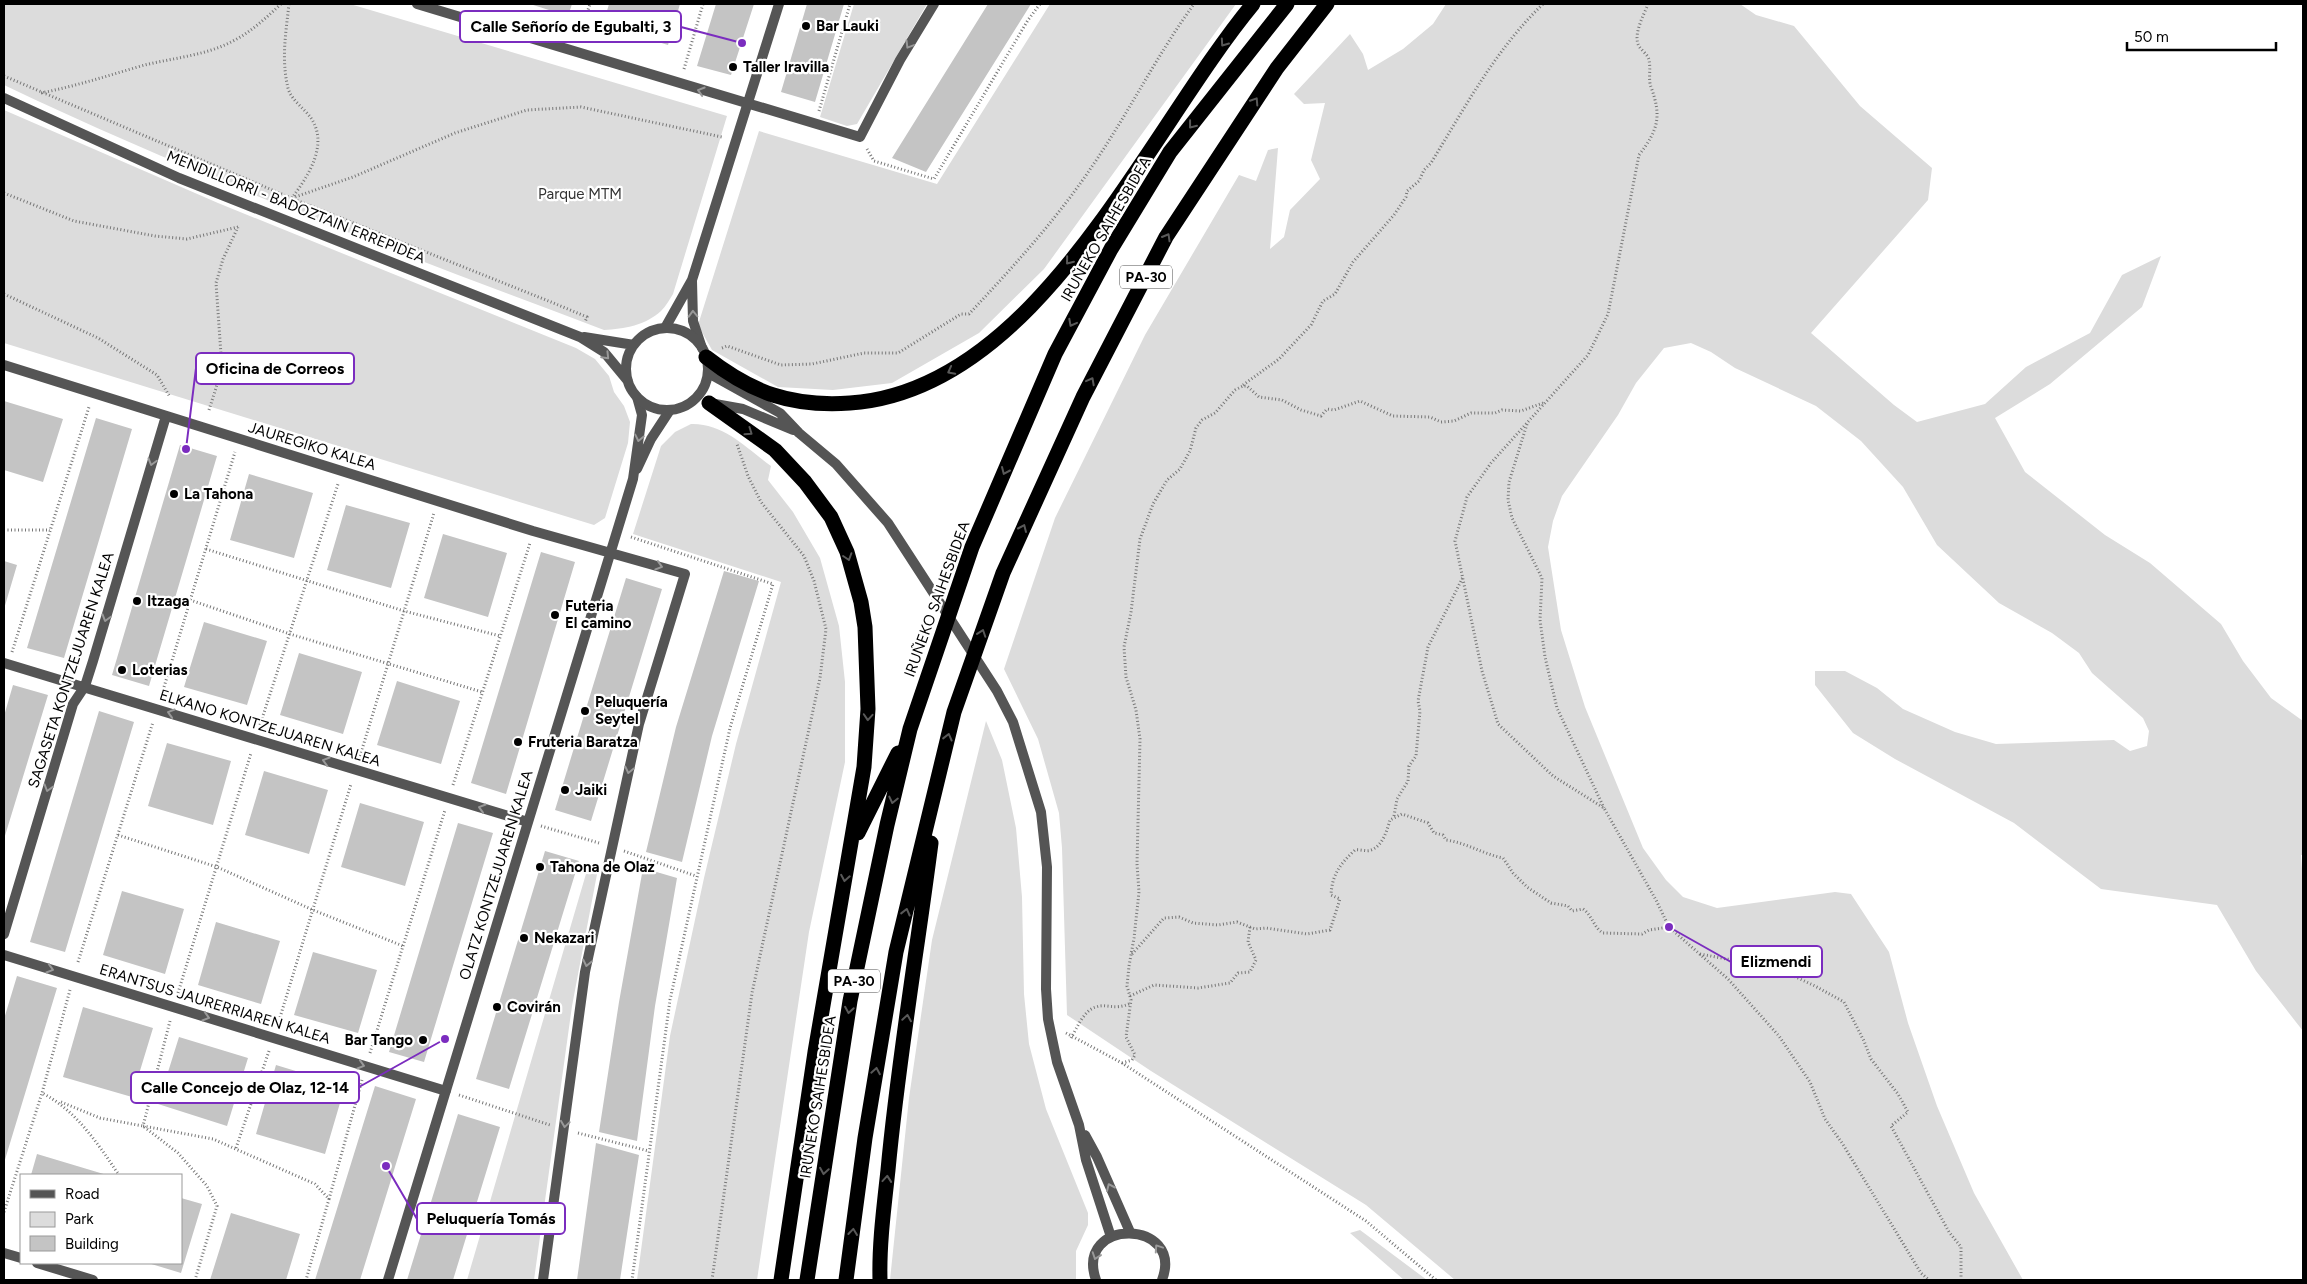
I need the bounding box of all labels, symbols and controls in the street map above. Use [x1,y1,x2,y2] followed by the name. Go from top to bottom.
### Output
[460,11,681,42] callout: Calle Señorío de Egubalti, 3
[471,17,671,36] text: Calle Señorío de Egubalti, 3
[816,17,879,35] place label: Bar Lauki
[800,20,812,32] marker: Bar Lauki
[2127,20,2276,52] scale bar
[2134,28,2169,46] text: 50 m
[1221,37,1230,47] one-way arrow
[906,40,916,49] one-way arrow
[743,58,829,76] place label: Taller Iravilla
[727,61,739,73] marker: Taller Iravilla
[698,86,706,96] one-way arrow
[1249,97,1259,106] one-way arrow
[1189,119,1197,128] one-way arrow
[164,147,428,267] street label: MENDILLORRI - BADOZTAIN ERREPIDEA
[1057,153,1155,305] street label: IRUÑEKO SAIHESBIDEA
[538,185,622,203] park label: Parque MTM
[1161,234,1171,243] one-way arrow
[1066,255,1074,264] one-way arrow
[1120,266,1172,288] road number: PA-30
[688,310,698,318] one-way arrow
[1068,318,1078,327] one-way arrow
[600,351,609,360] one-way arrow
[196,353,354,384] callout: Oficina de Correos
[206,359,345,378] text: Oficina de Correos
[947,365,956,375] one-way arrow
[1085,377,1095,386] one-way arrow
[246,418,378,474] street label: JAUREGIKO KALEA
[743,426,752,434] one-way arrow
[634,434,645,443] one-way arrow
[147,458,157,466] one-way arrow
[1000,466,1011,475] one-way arrow
[184,485,253,503] place label: La Tahona
[168,488,180,500] marker: La Tahona
[900,519,974,679] street label: IRUÑEKO SAIHESBIDEA
[1017,524,1028,533] one-way arrow
[24,550,118,790] street label: SAGASETA KONTZEJUAREN KALEA
[842,552,852,560] one-way arrow
[654,560,662,570] one-way arrow
[147,592,190,610] place label: Itzaga
[131,595,143,607] marker: Itzaga
[565,597,632,632] place label: Futeria El camino
[549,609,561,621] marker: Futeria El camino
[101,613,111,622] one-way arrow
[976,630,986,638] one-way arrow
[132,661,188,679] place label: Loterias
[116,664,128,676] marker: Loterias
[157,686,383,770] street label: ELKANO KONTZEJUAREN KALEA
[595,693,668,728] place label: Peluquería Seytel
[579,705,591,717] marker: Peluquería Seytel
[167,709,175,719] one-way arrow
[862,713,873,721] one-way arrow
[942,732,953,741] one-way arrow
[528,733,638,751] place label: Fruteria Baratza
[512,736,524,748] marker: Fruteria Baratza
[322,756,331,766] one-way arrow
[624,766,635,775] one-way arrow
[455,768,537,982] street label: OLATZ KONTZEJUAREN KALEA
[575,781,607,799] place label: Jaiki
[44,783,54,791] one-way arrow
[559,784,571,796] marker: Jaiki
[888,795,899,804] one-way arrow
[478,804,486,814] one-way arrow
[550,858,655,876] place label: Tahona de Olaz
[534,861,546,873] marker: Tahona de Olaz
[841,873,851,882] one-way arrow
[900,907,911,916] one-way arrow
[534,929,594,947] place label: Nekazari
[518,932,530,944] marker: Nekazari
[1731,946,1822,977] callout: Elizmendi
[1741,952,1811,971] text: Elizmendi
[582,959,593,968] one-way arrow
[97,960,333,1048] street label: ERANTSUS JAURERRIAREN KALEA
[46,963,54,973] one-way arrow
[828,969,880,992] road number: PA-30
[507,998,561,1016] place label: Covirán
[491,1001,503,1013] marker: Covirán
[844,1006,854,1015] one-way arrow
[201,1011,209,1021] one-way arrow
[796,1014,840,1180] street label: IRUÑEKO SAIHESBIDEA
[902,1014,912,1023] one-way arrow
[345,1031,413,1049] place label: Bar Tango
[417,1034,429,1046] marker: Bar Tango
[356,1059,365,1069] one-way arrow
[871,1067,881,1076] one-way arrow
[131,1072,359,1103] callout: Calle Concejo de Olaz, 12-14
[141,1078,349,1097] text: Calle Concejo de Olaz, 12-14
[560,1120,571,1128] one-way arrow
[819,1167,830,1175] one-way arrow
[20,1174,182,1264] legend
[881,1175,892,1183] one-way arrow
[1106,1183,1117,1192] one-way arrow
[65,1185,100,1203] text: Road
[417,1203,565,1234] callout: Peluquería Tomás
[427,1209,556,1228] text: Peluquería Tomás
[65,1210,94,1228] text: Park
[847,1228,857,1236] one-way arrow
[65,1235,119,1253] text: Building
[1154,1244,1164,1253] one-way arrow
[1092,1252,1102,1260] one-way arrow

